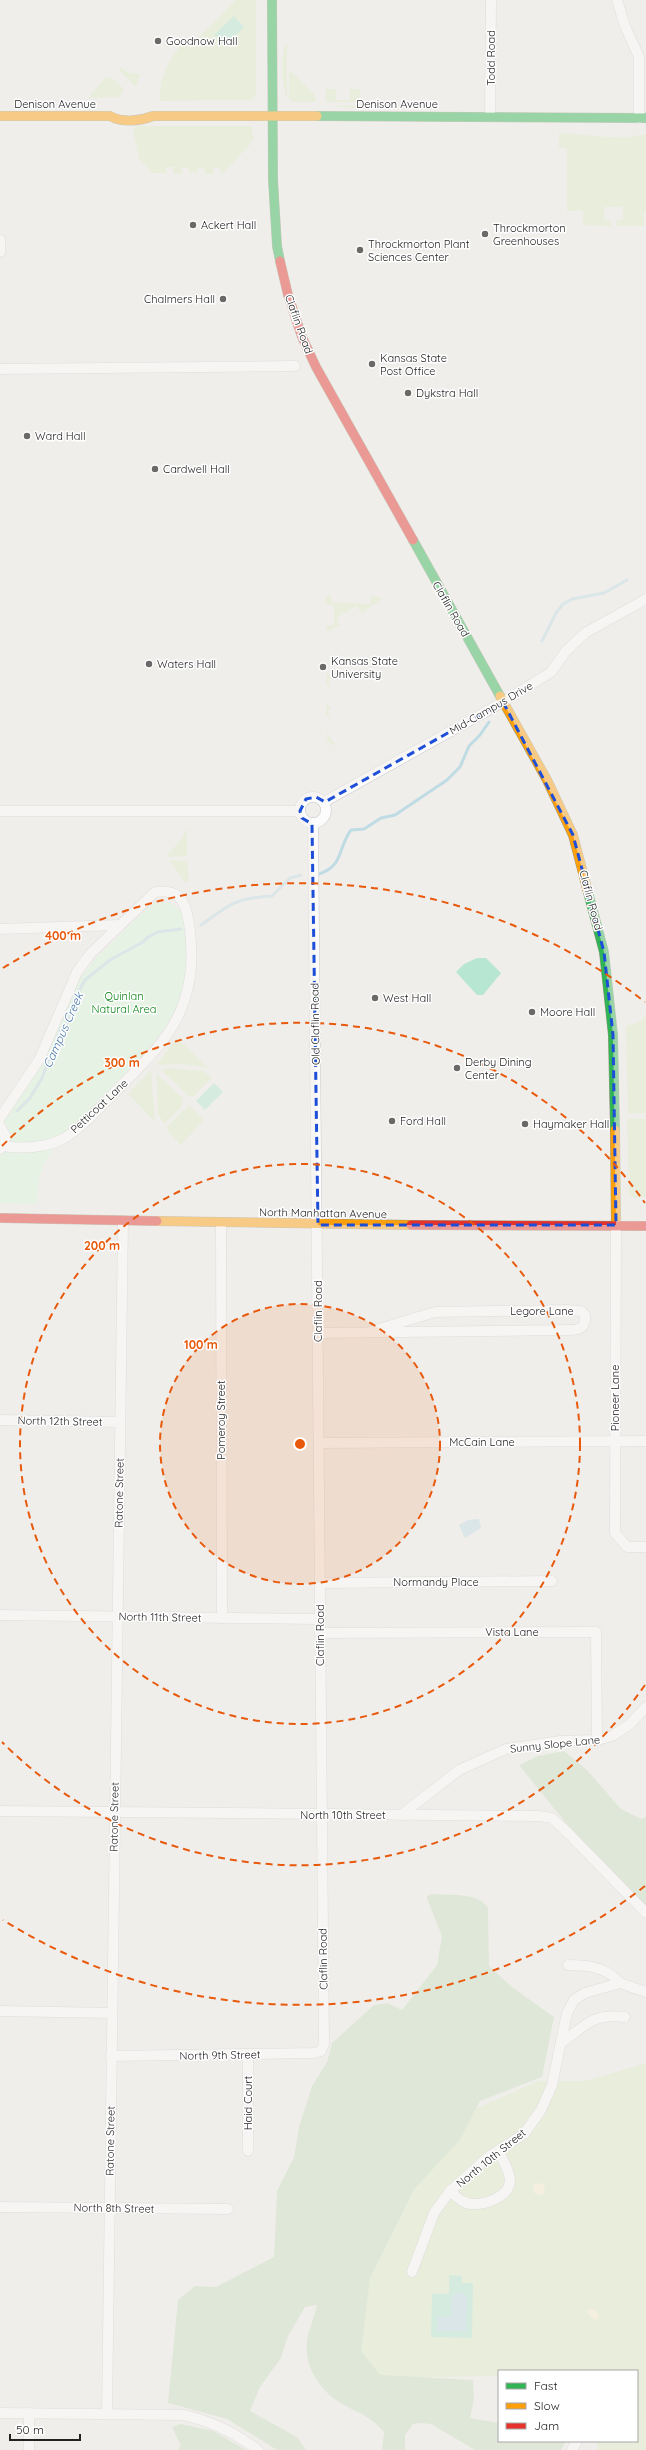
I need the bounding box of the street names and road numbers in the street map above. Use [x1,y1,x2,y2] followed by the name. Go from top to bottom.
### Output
[484,30,498,86] street label: Todd Road
[14,97,96,111] street label: Denison Avenue
[356,97,438,111] street label: Denison Avenue
[282,293,316,355] street label: Claflin Road
[429,579,473,639] street label: Claflin Road
[447,678,535,738] street label: Mid-Campus Drive
[576,868,606,932] street label: Claflin Road
[307,983,323,1065] street label: Old Claflin Road
[67,1076,131,1136] street label: Petticoat Lane
[259,1205,387,1221] street label: North Manhattan Avenue
[311,1280,325,1342] street label: Claflin Road
[510,1304,574,1318] street label: Legore Lane
[608,1365,622,1431] street label: Pioneer Lane
[214,1380,228,1460] street label: Pomeroy Street
[17,1413,103,1429] street label: North 12th Street
[449,1435,515,1449] street label: McCain Lane
[111,1458,127,1528] street label: Ratone Street
[393,1575,479,1589] street label: Normandy Place
[313,1604,327,1666] street label: Claflin Road
[118,1609,202,1625] street label: North 11th Street
[485,1625,539,1639] street label: Vista Lane
[509,1732,601,1756] street label: Sunny Slope Lane
[106,1782,122,1852] street label: Ratone Street
[300,1808,386,1822] street label: North 10th Street
[315,1928,331,1990] street label: Claflin Road
[179,2047,261,2063] street label: North 9th Street
[241,2075,255,2130] street label: Haid Court
[102,2106,118,2176] street label: Ratone Street
[453,2125,529,2190] street label: North 10th Street
[73,2200,155,2216] street label: North 8th Street

